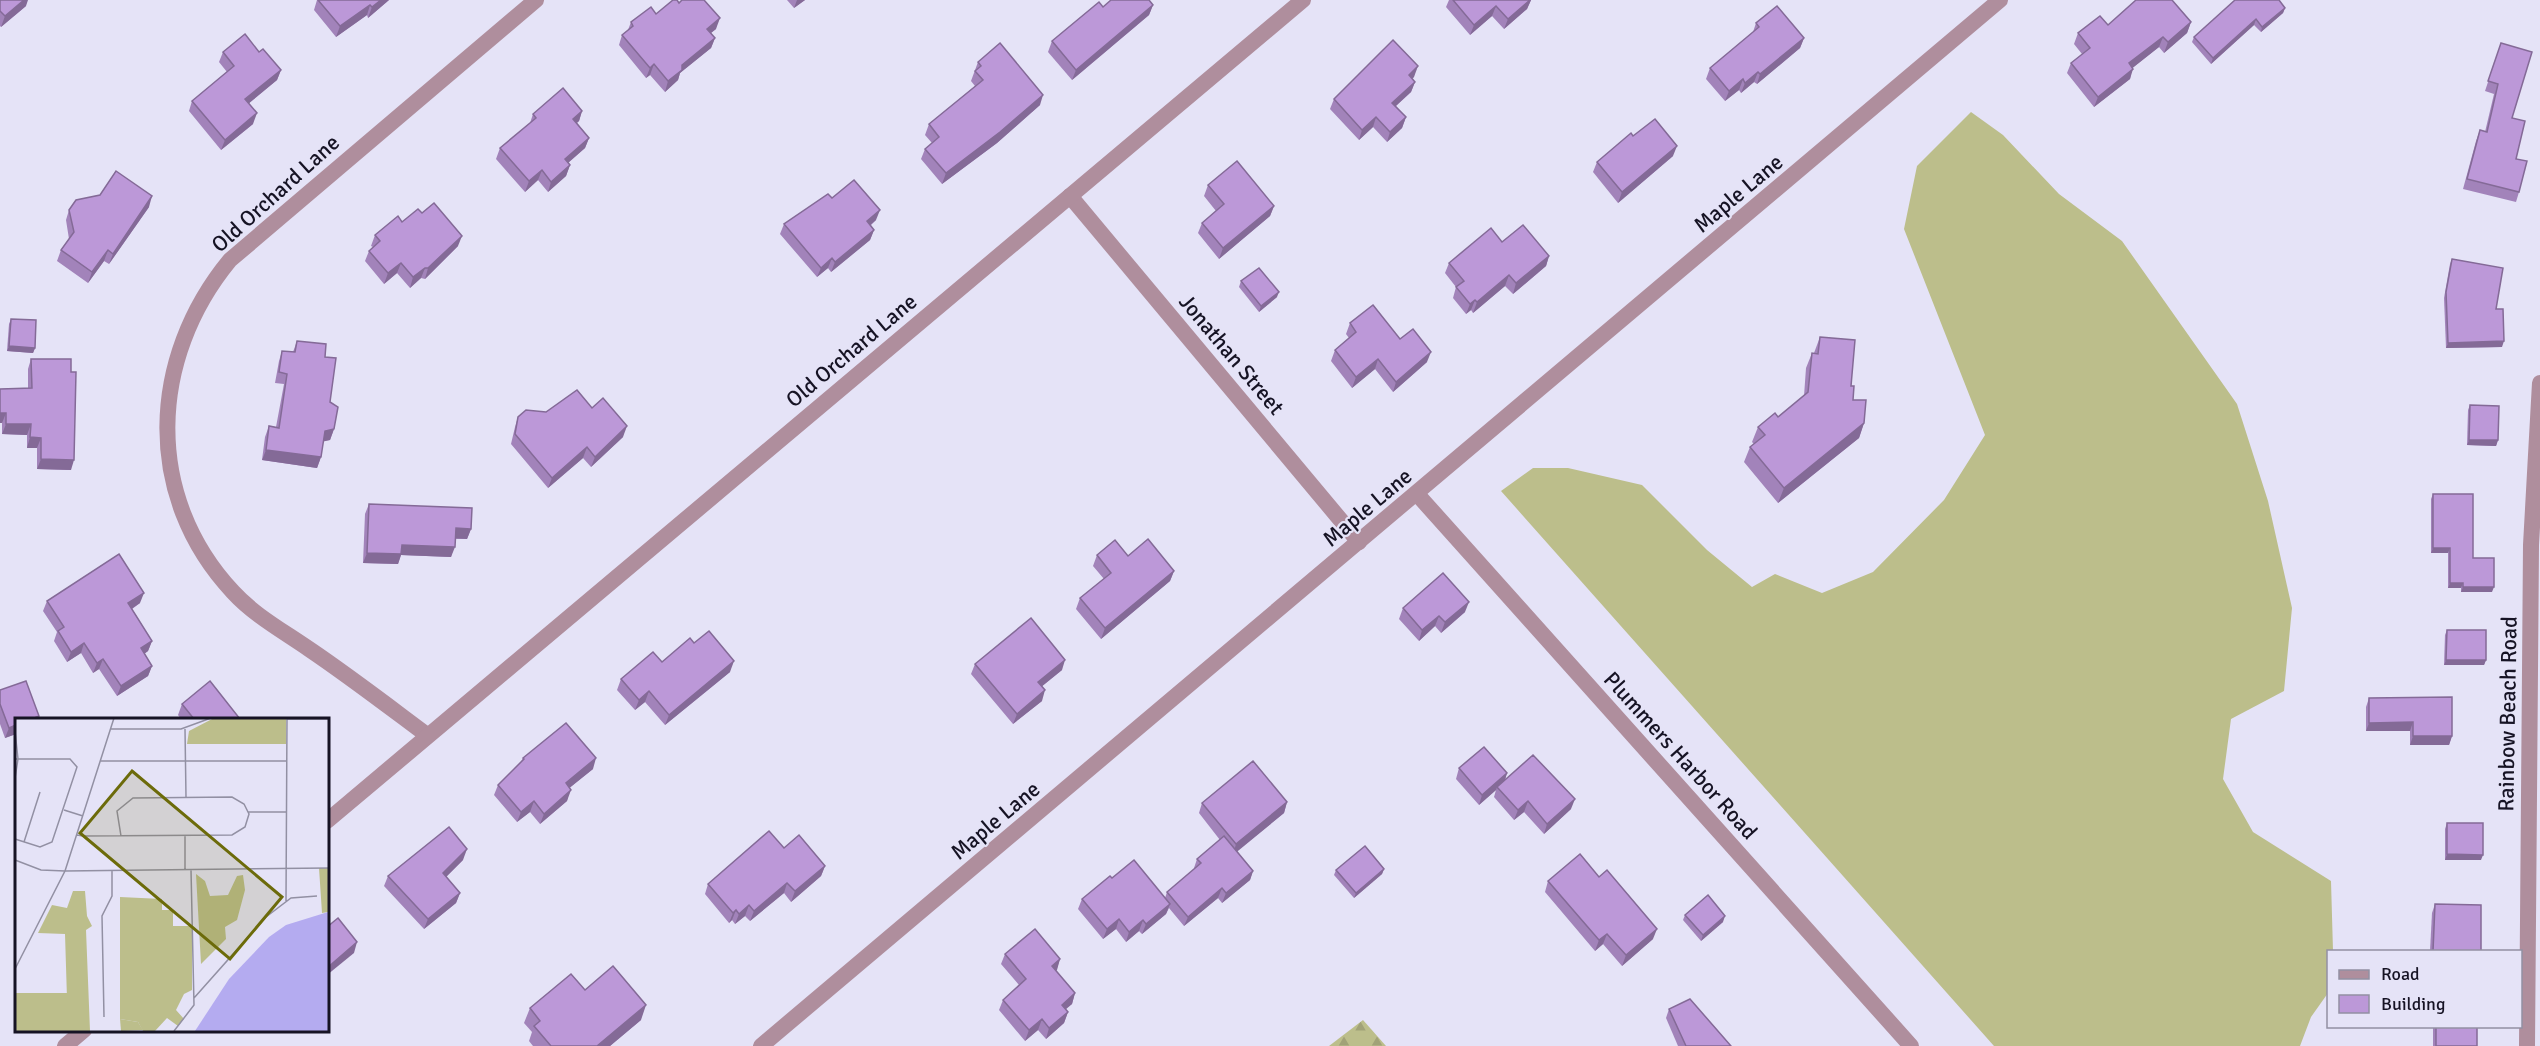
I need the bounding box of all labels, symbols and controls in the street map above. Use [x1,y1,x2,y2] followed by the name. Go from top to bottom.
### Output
[206,129,345,258] street label: Old Orchard Lane
[1688,148,1788,238] street label: Maple Lane
[780,288,922,413] street label: Old Orchard Lane
[1173,288,1290,420] street label: Jonathan Street
[1317,462,1417,552] street label: Maple Lane
[2492,616,2523,812] street label: Rainbow Beach Road
[1598,666,1763,845] street label: Plummers Harbor Road
[15,718,328,1031] inset map
[945,775,1045,865] street label: Maple Lane
[2327,950,2522,1028] legend
[2381,963,2420,985] text: Road
[2381,993,2445,1015] text: Building

